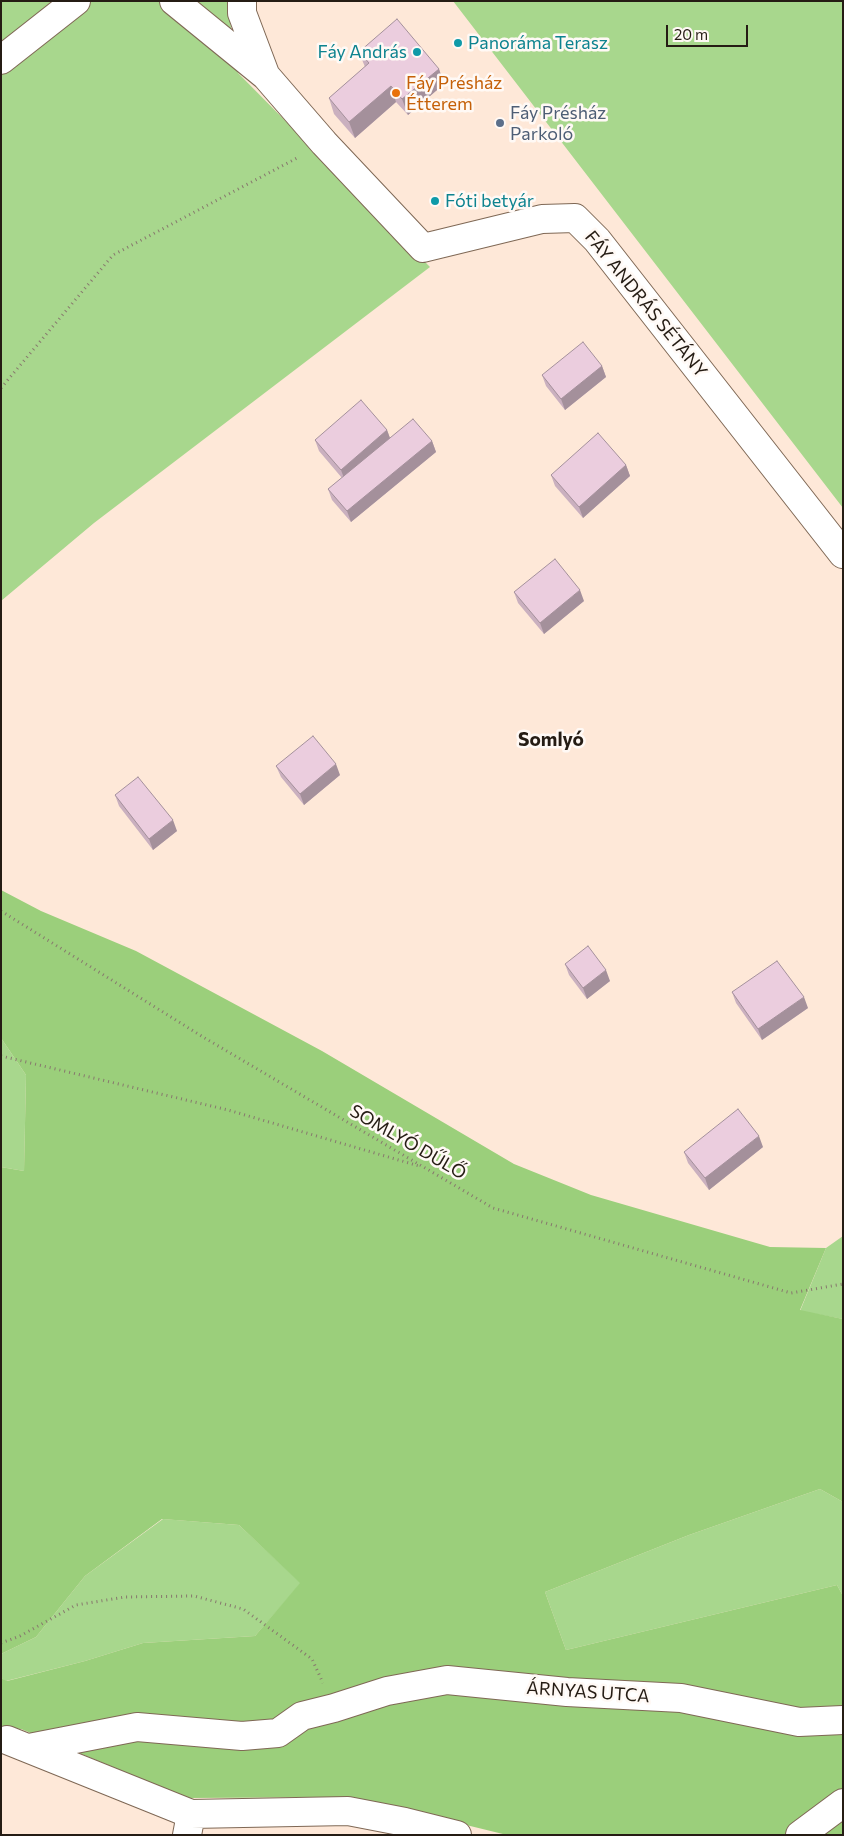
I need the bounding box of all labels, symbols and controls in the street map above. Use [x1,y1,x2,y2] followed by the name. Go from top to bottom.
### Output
[669,15,752,47] scale bar
[674,25,708,43] text: 20 m
[468,32,608,54] place label: Panoráma Terasz
[452,37,464,49] marker: Panoráma Terasz
[317,41,407,63] place label: Fáy András
[411,46,423,58] marker: Fáy András
[406,72,502,115] place label: Fáy Présház Étterem
[390,87,402,99] marker: Fáy Présház Étterem
[510,102,606,144] place label: Fáy Présház Parkoló
[494,117,506,129] marker: Fáy Présház Parkoló
[445,190,534,212] place label: Fóti betyár
[429,195,441,207] marker: Fóti betyár
[580,226,712,382] street label: FÁY ANDRÁS SÉTÁNY
[518,729,584,751] district label: Somlyó
[346,1100,470,1184] street label: SOMLYÓ DŰLŐ
[526,1677,650,1707] street label: ÁRNYAS UTCA

